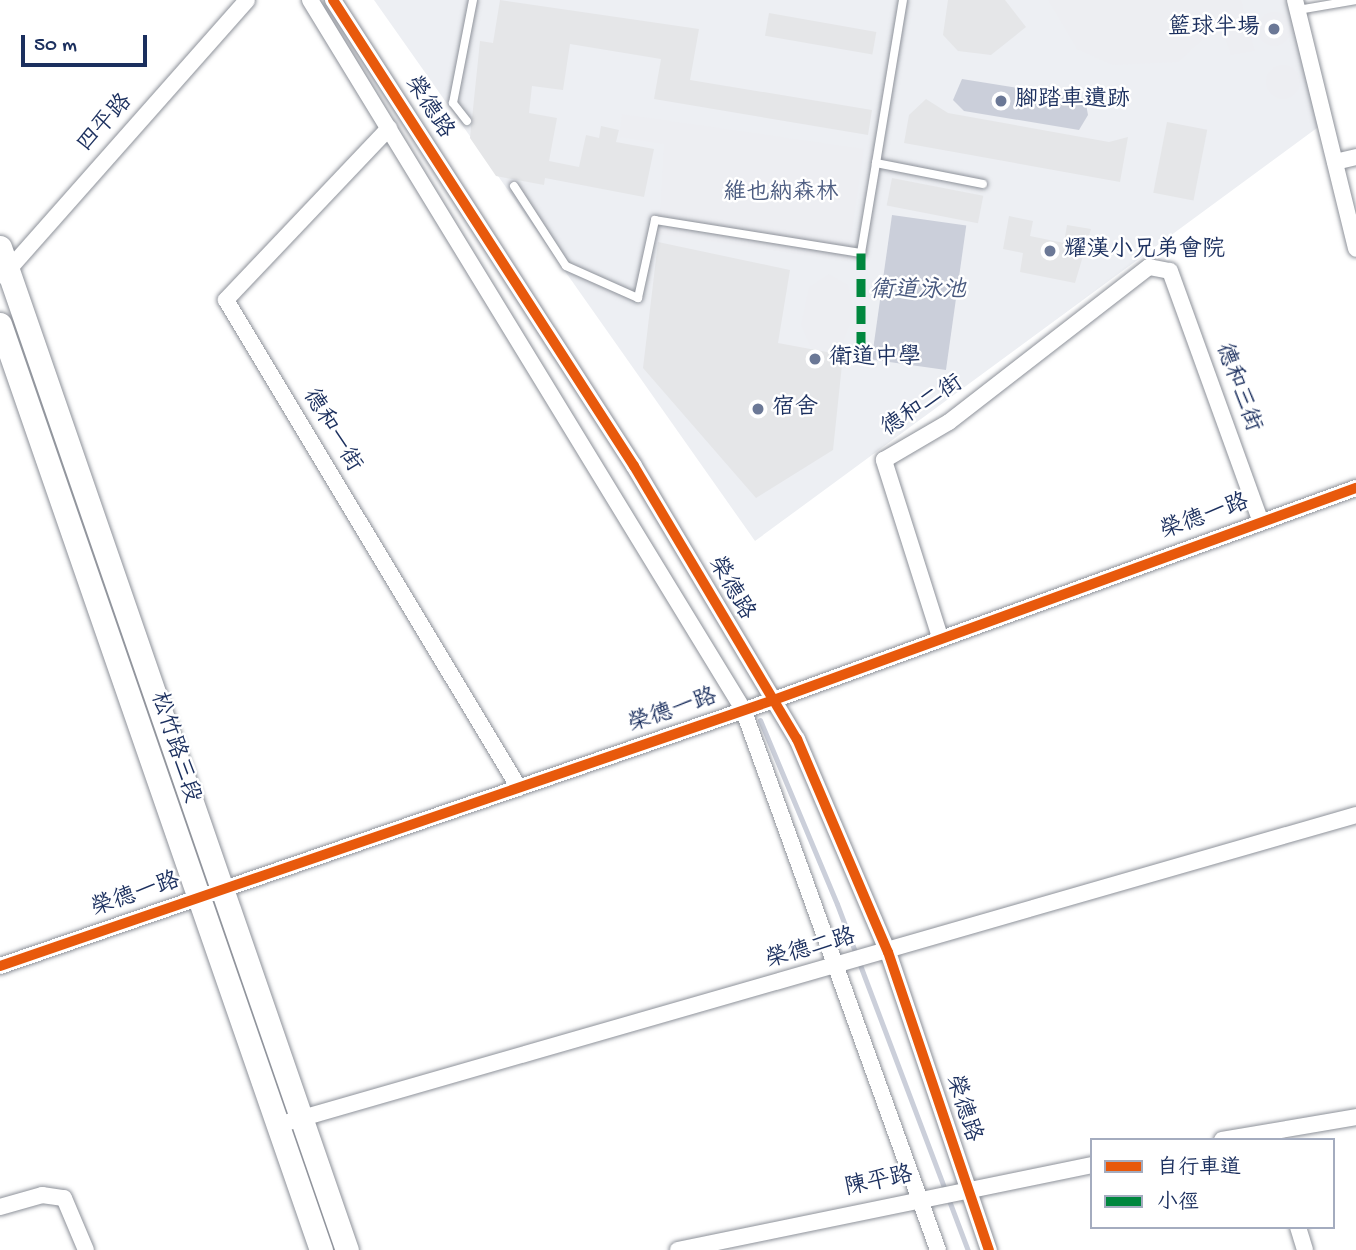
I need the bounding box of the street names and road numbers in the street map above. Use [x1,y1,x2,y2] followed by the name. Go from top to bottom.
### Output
[398,72,458,144] street label: 榮德路
[73,89,139,159] street label: 四平路
[1208,340,1266,436] street label: 德和三街
[877,370,969,444] street label: 德和二街
[295,384,367,478] street label: 德和一街
[1157,489,1253,547] street label: 榮德一路
[701,552,759,626] street label: 榮德路
[625,684,721,740] street label: 榮德一路
[143,689,205,807] street label: 松竹路三段
[88,868,184,924] street label: 榮德一路
[763,924,859,976] street label: 榮德二路
[938,1072,986,1146] street label: 榮德路
[842,1162,916,1204] street label: 陳平路

